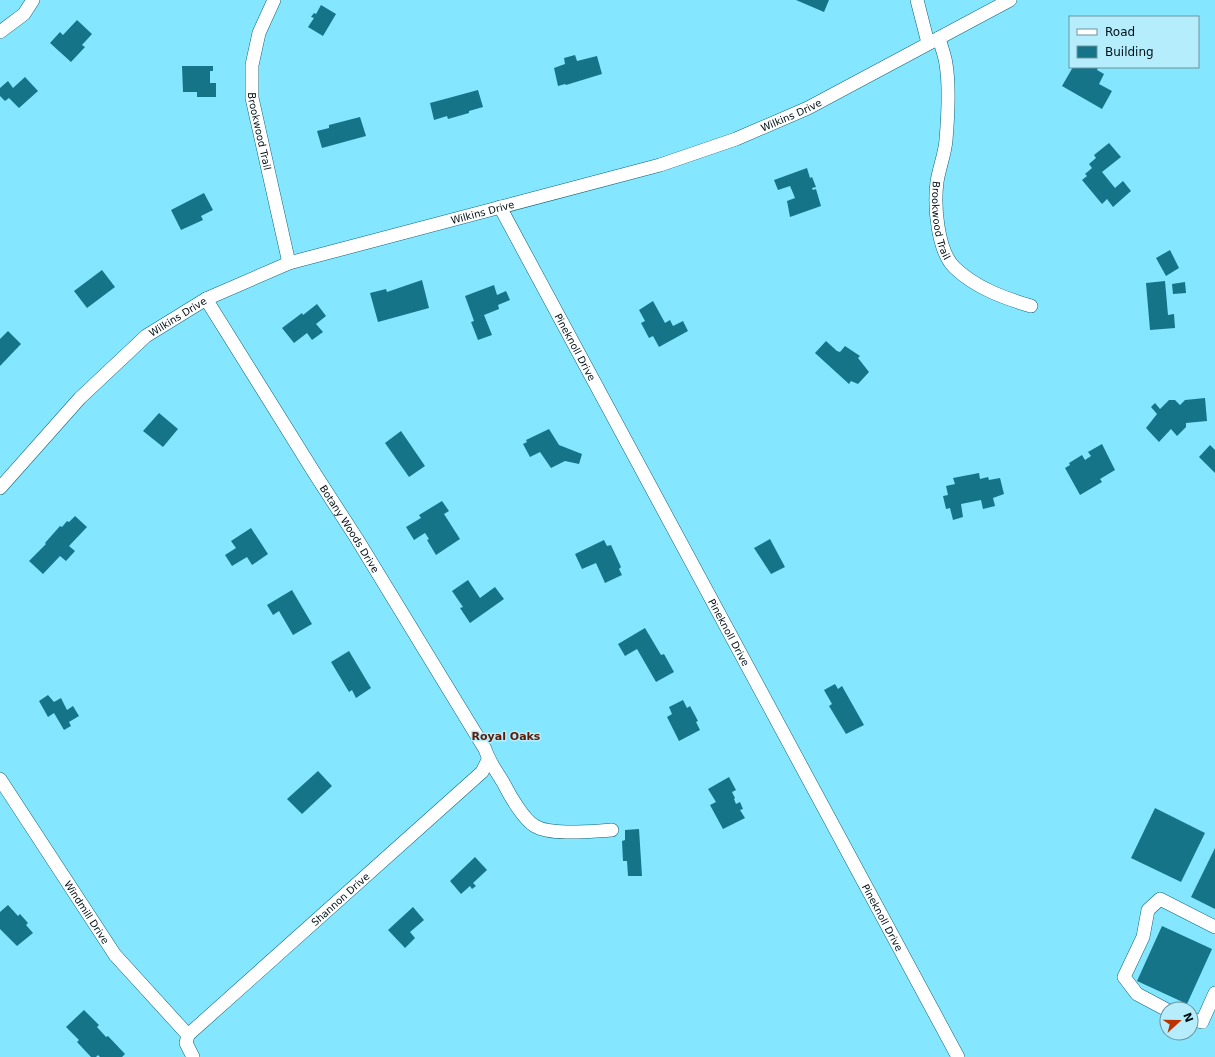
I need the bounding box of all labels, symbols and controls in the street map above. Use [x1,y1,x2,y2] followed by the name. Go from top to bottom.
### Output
[1069,16,1199,68] legend
[1105,25,1135,39] text: Road
[1105,45,1154,59] text: Building
[246,92,273,171] street label: Brookwood Trail
[759,97,823,134] street label: Wilkins Drive
[930,180,952,262] street label: Brookwood Trail
[450,199,516,226] street label: Wilkins Drive
[147,295,208,339] street label: Wilkins Drive
[552,312,598,383] street label: Pineknoll Drive
[318,483,381,575] street label: Botany Woods Drive
[706,597,751,668] street label: Pineknoll Drive
[472,730,541,743] district label: Royal Oaks
[309,871,372,928] street label: Shannon Drive
[62,879,111,946] street label: Windmill Drive
[860,882,905,953] street label: Pineknoll Drive
[1159,1001,1199,1041] north arrow
[1180,1011,1196,1024] text: N

